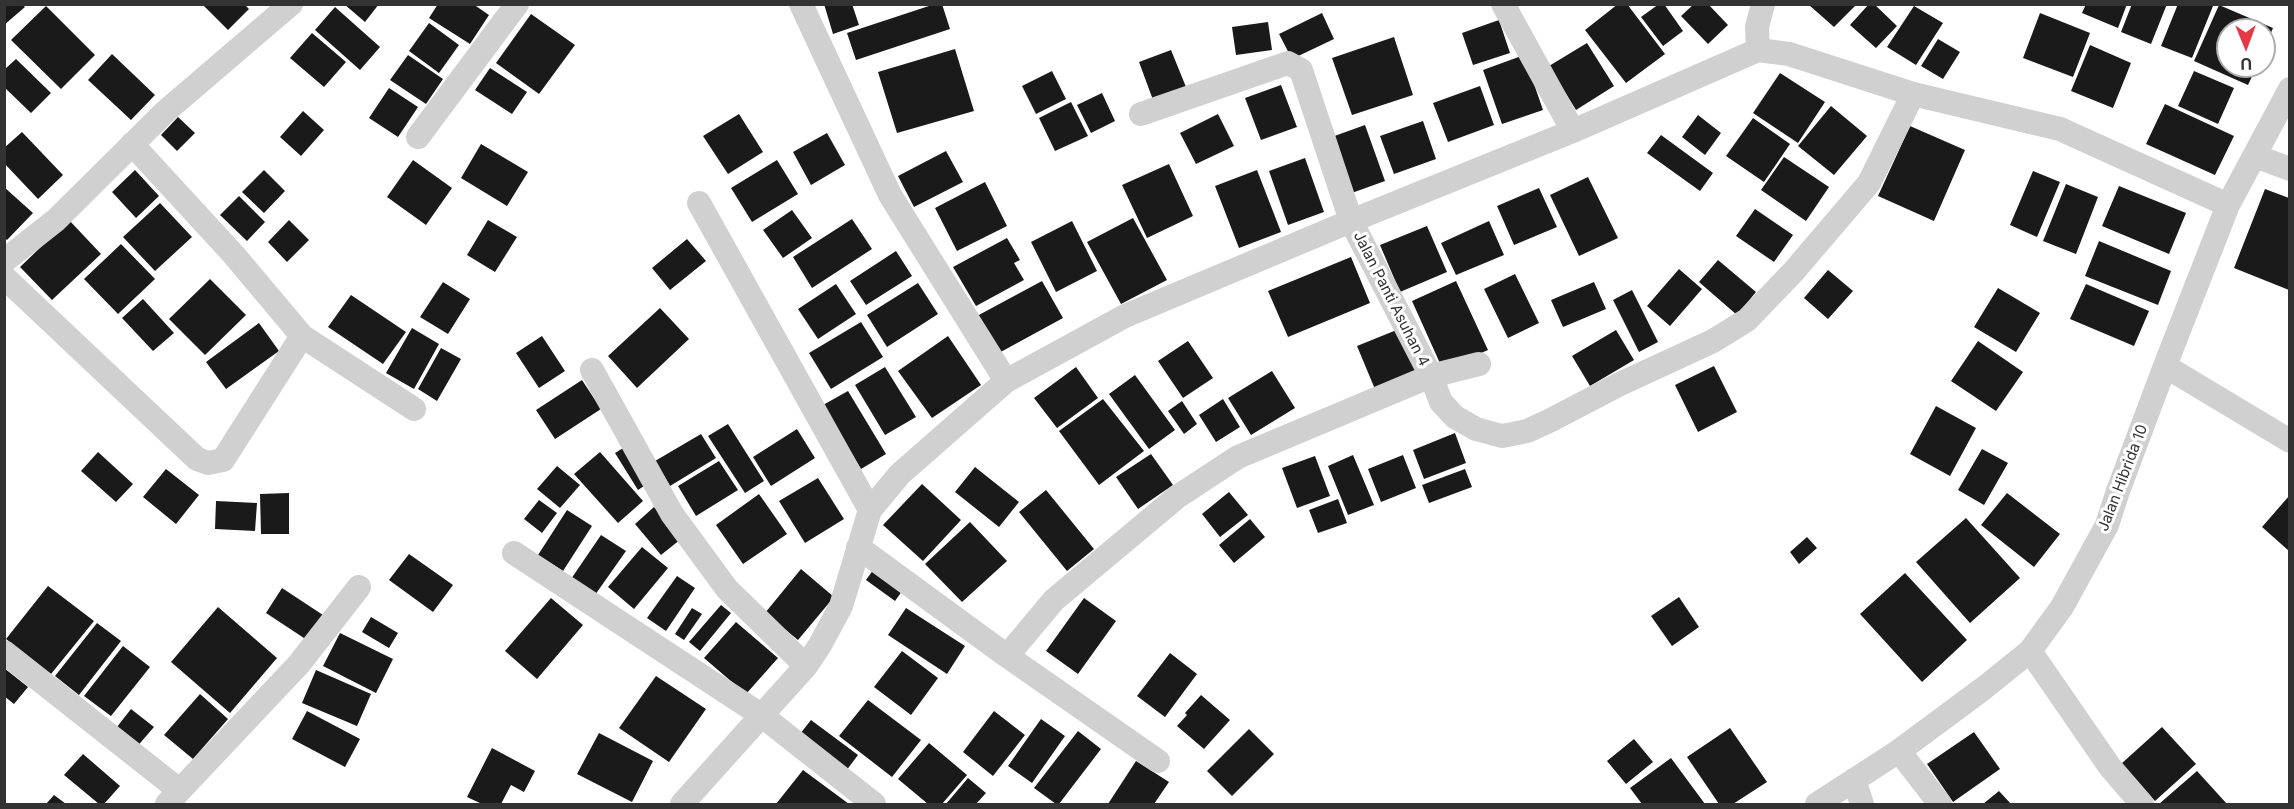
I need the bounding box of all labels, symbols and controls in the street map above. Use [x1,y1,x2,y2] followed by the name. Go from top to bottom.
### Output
[2216,18,2276,78] north arrow
[2240,54,2252,74] text: U
[1349,229,1433,369] street label: Jalan Panti Asuhan 4
[2094,422,2152,534] street label: Jalan Hibrida 10

